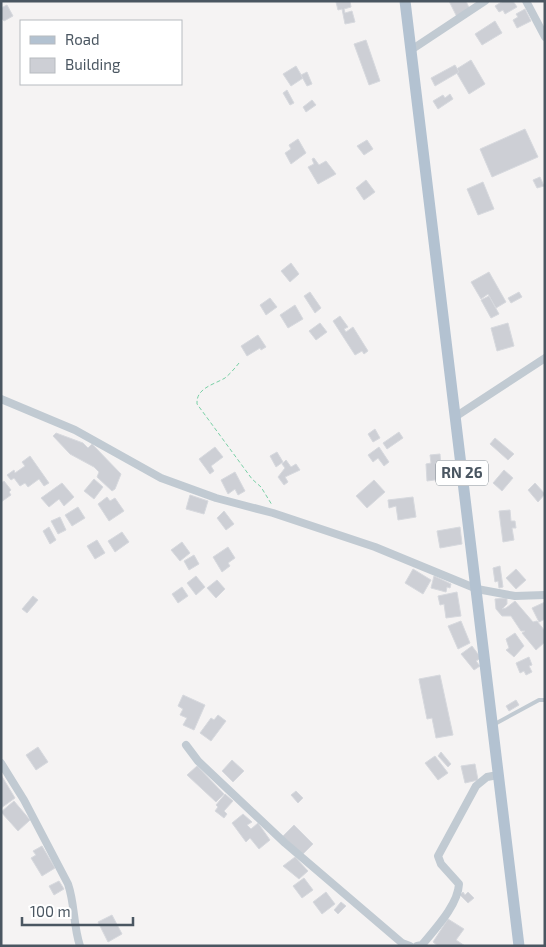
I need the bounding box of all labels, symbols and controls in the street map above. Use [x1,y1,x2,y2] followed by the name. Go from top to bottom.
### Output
[20,20,182,85] legend
[65,30,100,48] text: Road
[65,55,121,73] text: Building
[436,460,488,486] road number: RN 26
[22,894,134,926] scale bar
[30,902,71,920] text: 100 m

